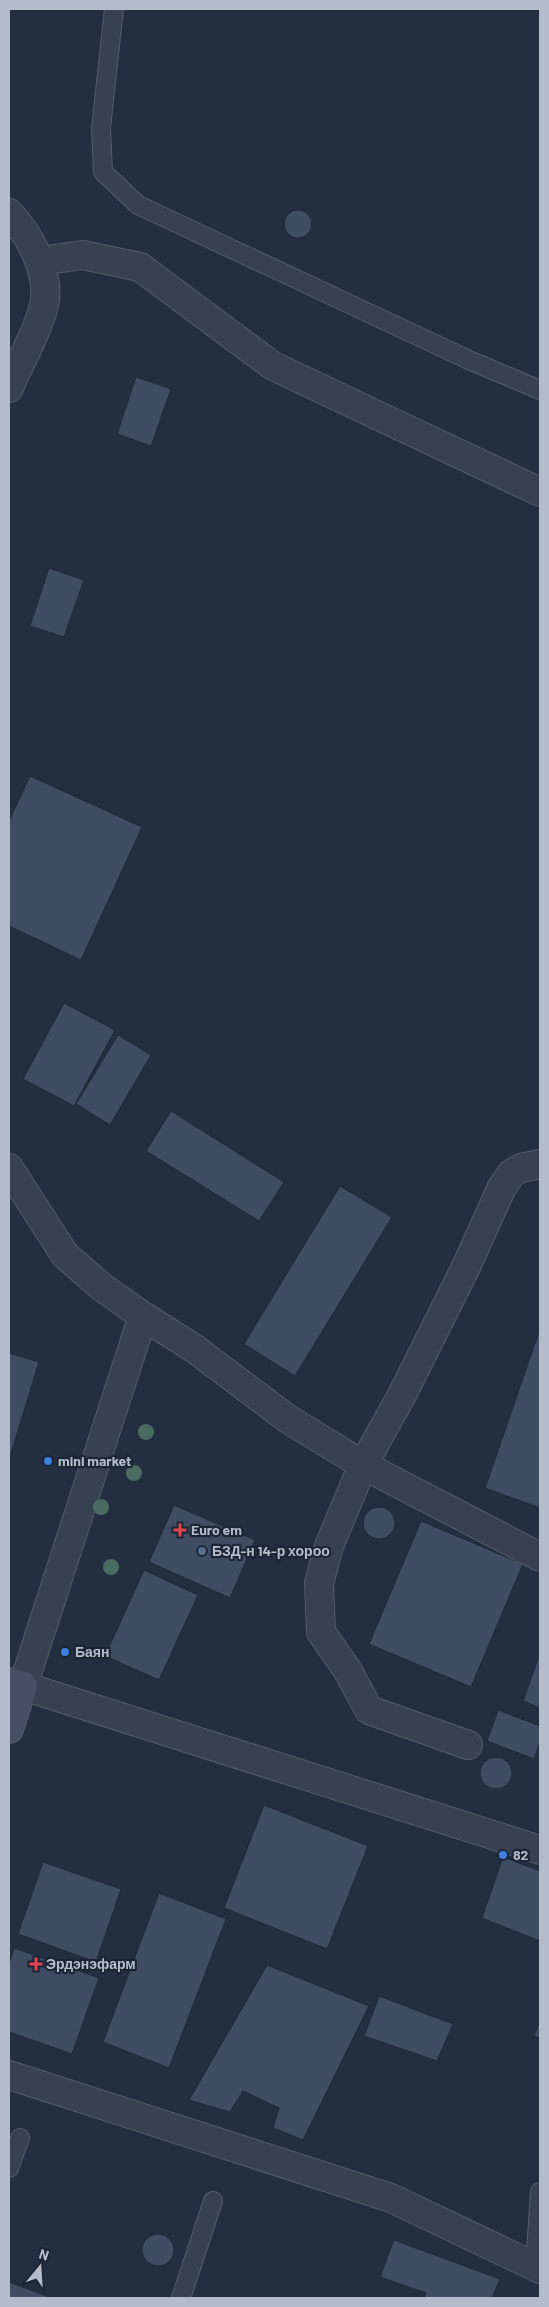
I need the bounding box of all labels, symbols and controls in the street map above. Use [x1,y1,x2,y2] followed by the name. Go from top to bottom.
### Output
[58,1452,131,1469] place label: mini market
[42,1455,54,1467] marker: mini market
[191,1521,242,1538] place label: Euro em
[173,1523,187,1537] marker: Euro em
[212,1542,330,1559] place label: БЗД-н 14-р хороо
[196,1545,208,1557] marker: БЗД-н 14-р хороо
[75,1643,109,1660] place label: Баян
[59,1646,71,1658] marker: Баян
[513,1846,529,1863] place label: 82
[497,1849,509,1861] marker: 82
[46,1955,136,1972] place label: Эрдэнэфарм
[30,1958,42,1970] marker: Эрдэнэфарм
[15,2242,65,2292] north arrow
[37,2245,51,2264] text: N

